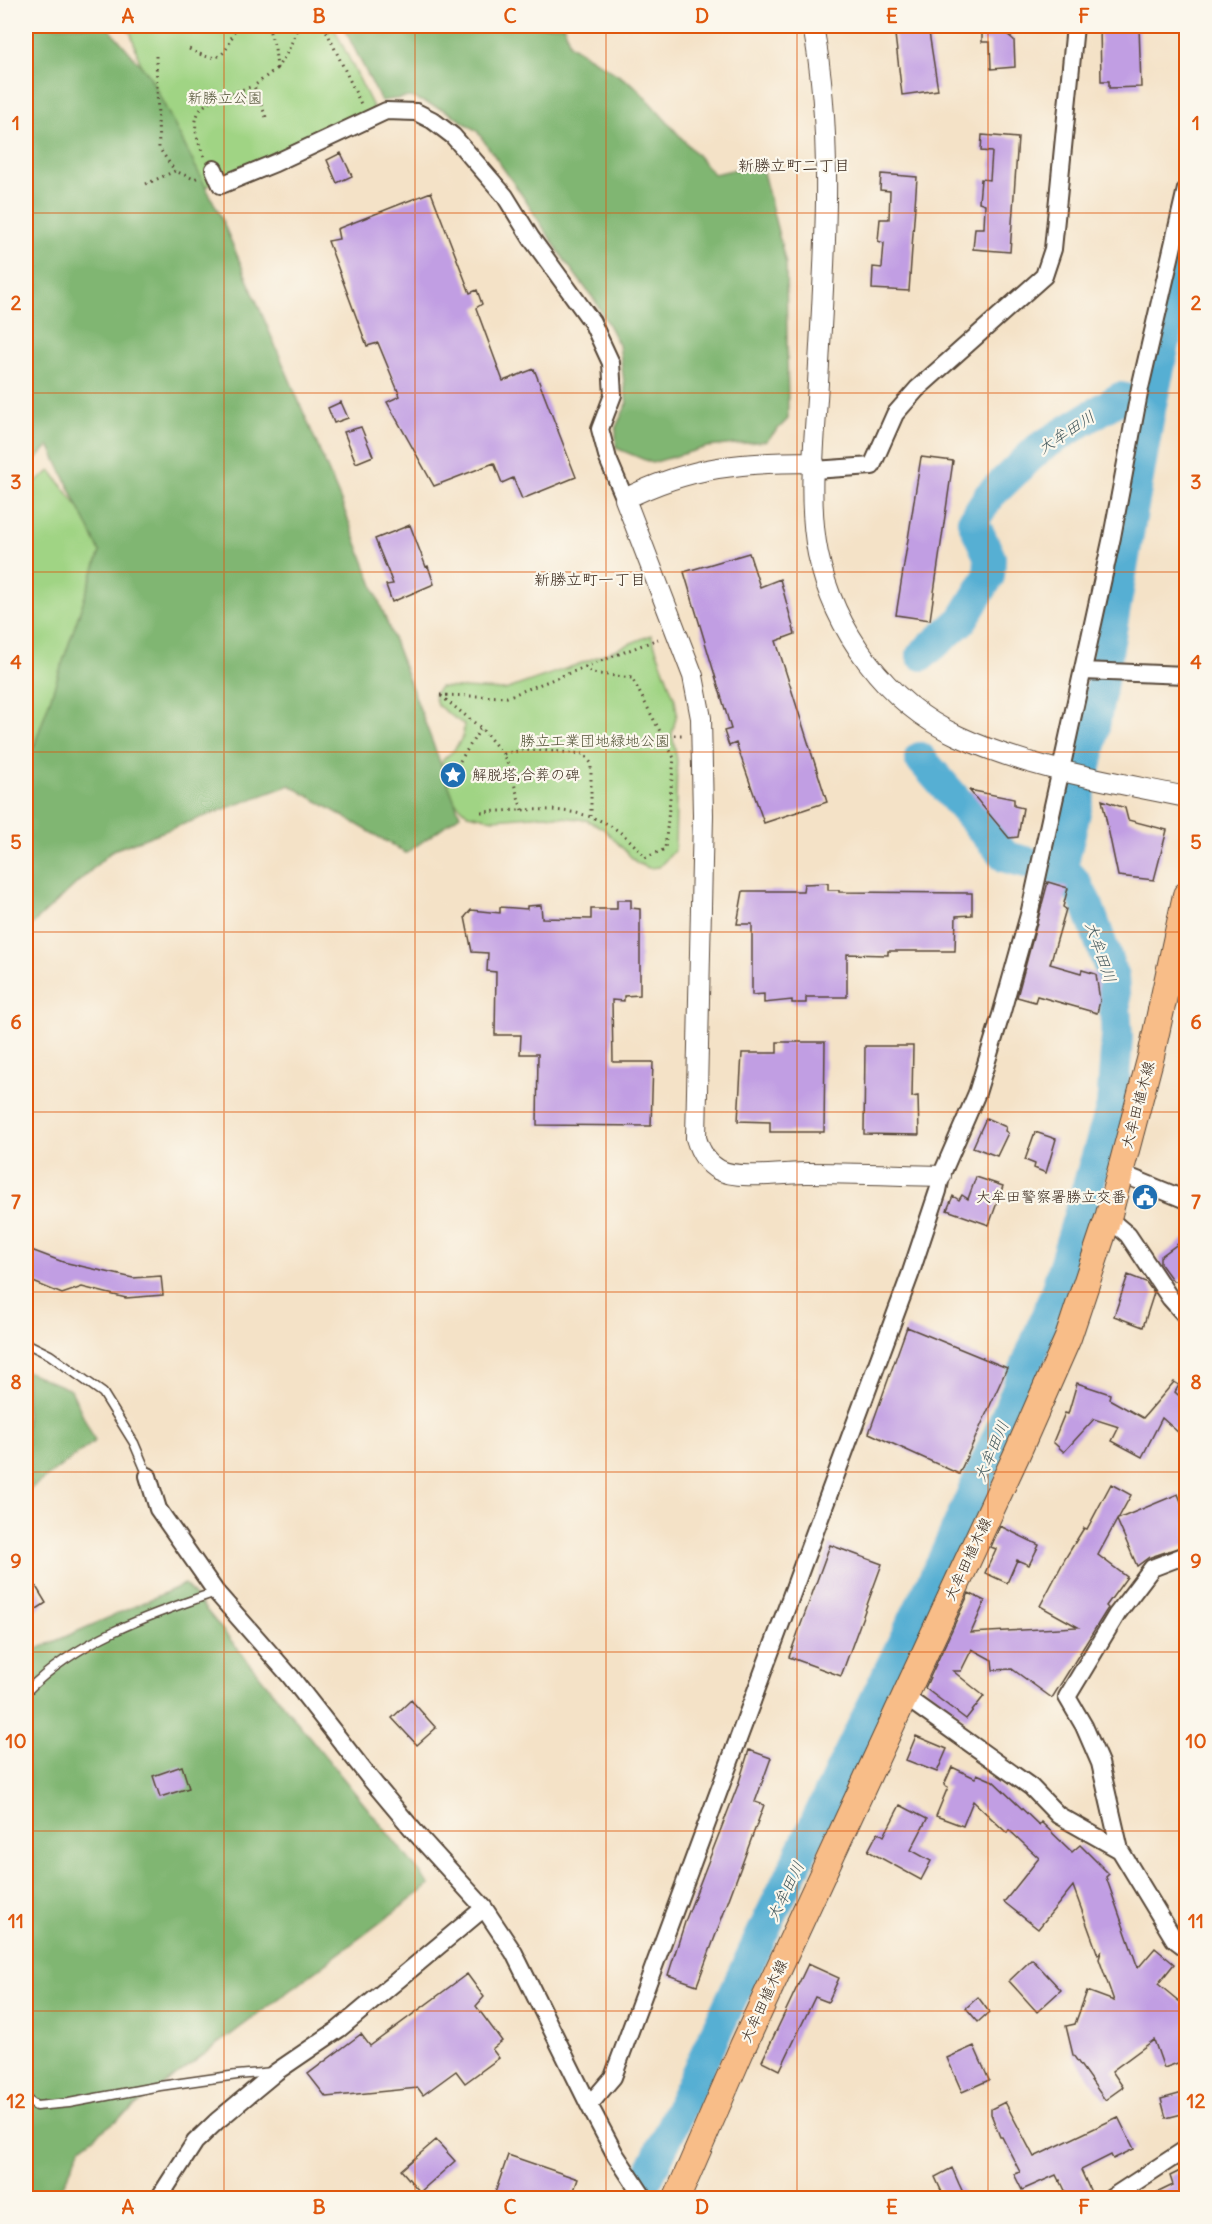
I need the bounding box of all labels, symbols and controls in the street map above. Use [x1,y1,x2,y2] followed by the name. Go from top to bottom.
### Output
[122,3,135,28] text: A
[312,3,326,28] text: B
[503,3,517,28] text: C
[695,3,709,28] text: D
[886,3,898,28] text: E
[1078,3,1090,28] text: F
[187,88,263,107] park label: 新勝立公園
[12,110,20,135] text: 1
[1192,110,1200,135] text: 1
[738,155,850,175] district label: 新勝立町二丁目
[11,290,22,315] text: 2
[1191,290,1202,315] text: 2
[1034,406,1098,458] water label: 大牟田川
[10,469,22,494] text: 3
[1190,469,1202,494] text: 3
[534,569,646,589] district label: 新勝立町一丁目
[10,649,22,674] text: 4
[1190,649,1202,674] text: 4
[520,731,670,750] park label: 勝立工業団地緑地公園
[438,760,468,790] place icon: 解脱塔,合葬の碑
[472,765,580,784] place label: 解脱塔,合葬の碑
[10,829,22,854] text: 5
[1190,829,1202,854] text: 5
[1081,918,1121,986] water label: 大牟田川
[10,1009,22,1034] text: 6
[1190,1009,1202,1034] text: 6
[1117,1059,1158,1151] street label: 大牟田植木線
[1130,1182,1160,1212] public building icon: 大牟田警察署勝立交番
[976,1187,1126,1206] place label: 大牟田警察署勝立交番
[11,1189,21,1214] text: 7
[1191,1189,1201,1214] text: 7
[10,1369,22,1394] text: 8
[1190,1369,1202,1394] text: 8
[969,1418,1013,1484] water label: 大牟田川
[940,1514,995,1604] street label: 大牟田植木線
[10,1548,22,1573] text: 9
[1190,1548,1202,1573] text: 9
[5,1728,27,1753] text: 10
[1185,1728,1207,1753] text: 10
[762,1858,808,1924] water label: 大牟田川
[8,1908,24,1933] text: 11
[1188,1908,1204,1933] text: 11
[736,1956,791,2046] street label: 大牟田植木線
[7,2088,25,2113] text: 12
[1187,2088,1205,2113] text: 12
[122,2194,135,2219] text: A
[312,2194,326,2219] text: B
[503,2194,517,2219] text: C
[695,2194,709,2219] text: D
[886,2194,898,2219] text: E
[1078,2194,1090,2219] text: F

